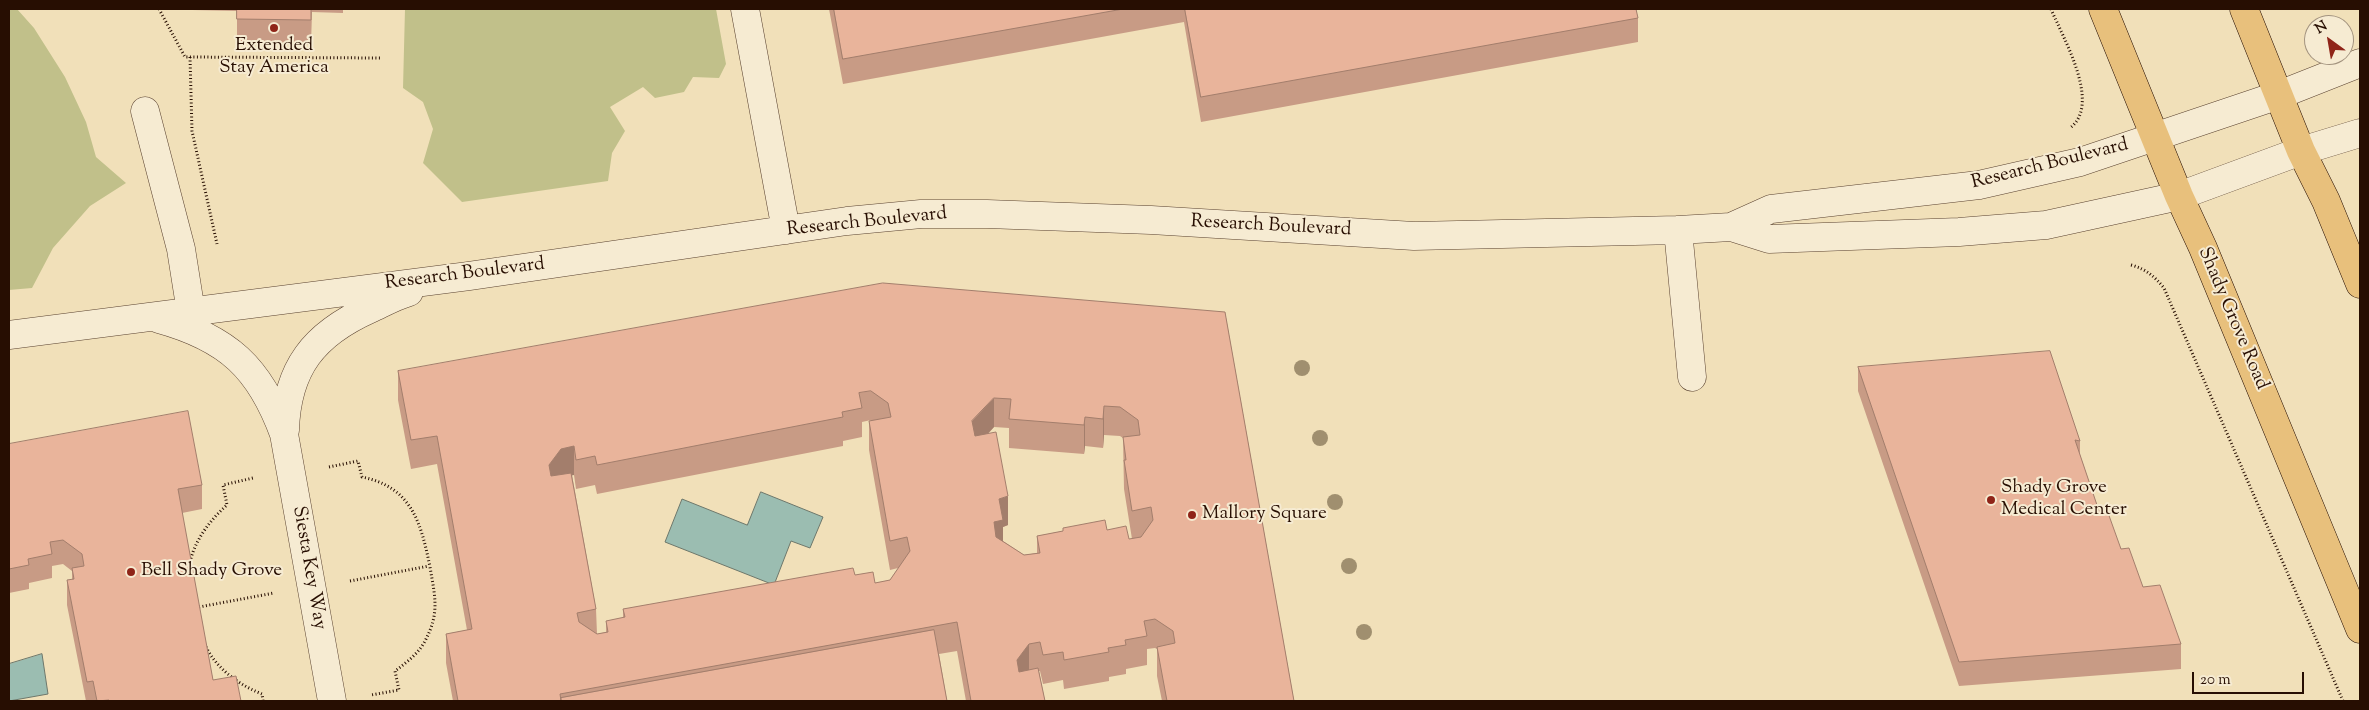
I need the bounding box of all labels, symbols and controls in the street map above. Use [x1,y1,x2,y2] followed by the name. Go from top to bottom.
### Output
[2304,15,2354,65] north arrow
[2312,17,2332,40] text: N
[268,22,280,34] marker: Extended Stay America
[219,36,329,80] place label: Extended Stay America
[1969,134,2131,196] street label: Research Boulevard
[786,203,948,243] street label: Research Boulevard
[1190,211,1352,243] street label: Research Boulevard
[2192,244,2272,394] street label: Shady Grove Road
[384,254,546,296] street label: Research Boulevard
[2001,478,2127,522] place label: Shady Grove Medical Center
[1985,494,1997,506] marker: Shady Grove Medical Center
[286,504,330,632] street label: Siesta Key Way
[1202,504,1327,526] place label: Mallory Square
[1186,509,1198,521] marker: Mallory Square
[141,561,282,583] place label: Bell Shady Grove
[125,566,137,578] marker: Bell Shady Grove
[2194,662,2306,694] scale bar
[2200,670,2231,691] text: 20 m

